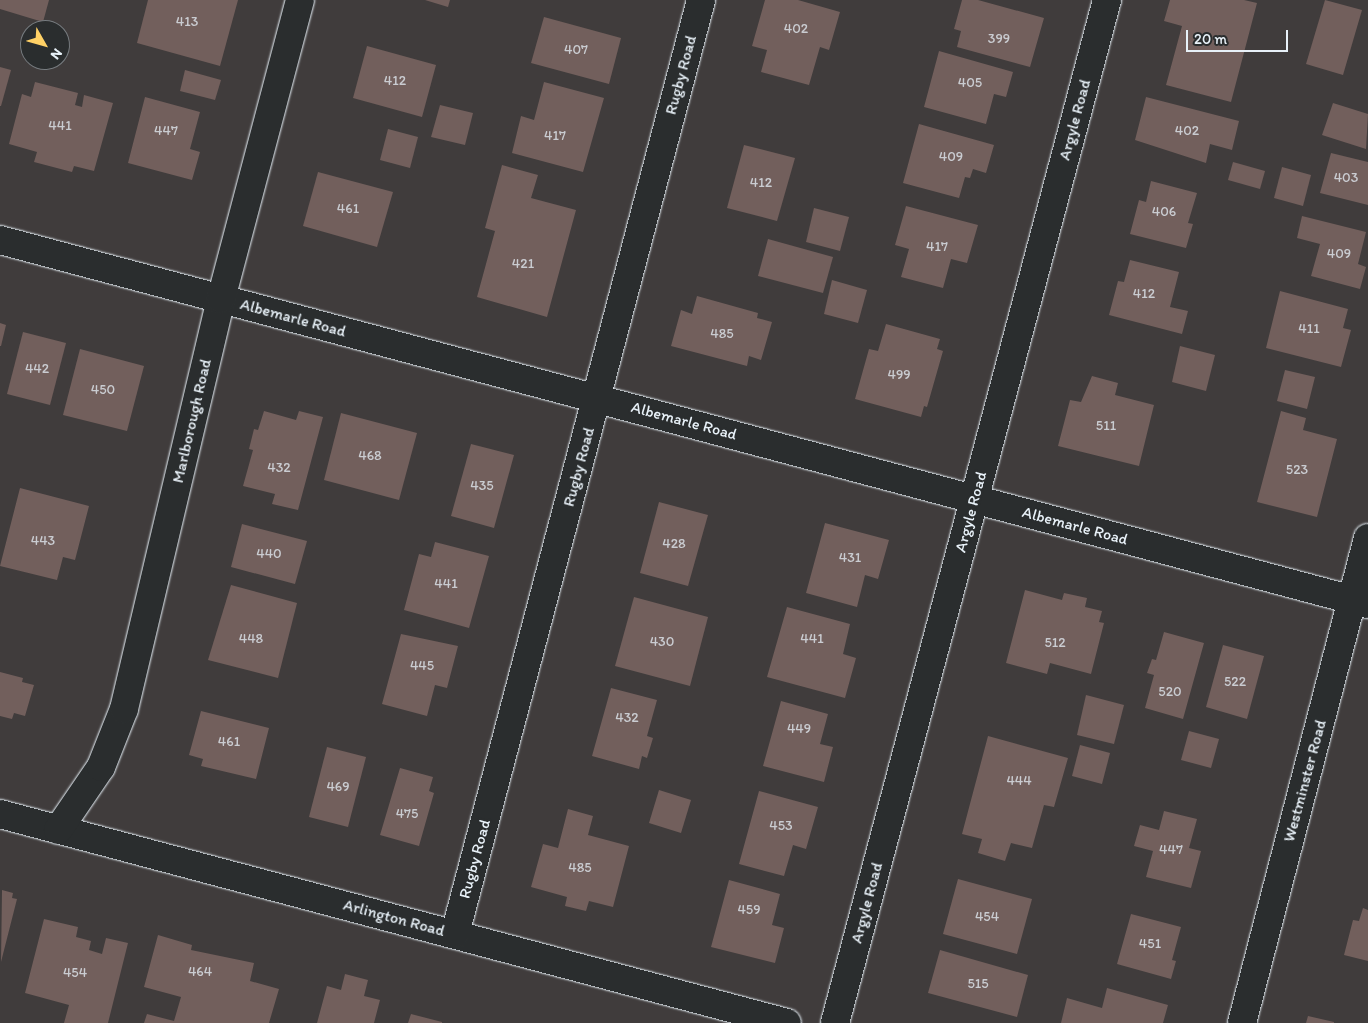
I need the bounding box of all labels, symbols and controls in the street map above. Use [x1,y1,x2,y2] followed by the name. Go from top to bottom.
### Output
[176,14,198,30] house number: 413
[20,20,70,70] north arrow
[1188,20,1290,52] scale bar
[784,21,808,37] house number: 402
[1194,30,1227,48] text: 20 m
[988,31,1010,47] house number: 399
[661,34,701,116] street label: Rugby Road
[564,42,588,58] house number: 407
[47,45,66,63] text: N
[384,73,406,89] house number: 412
[958,75,982,91] house number: 405
[1055,78,1095,162] street label: Argyle Road
[48,118,72,134] house number: 441
[154,123,178,139] house number: 447
[1175,123,1199,139] house number: 402
[544,128,566,144] house number: 417
[939,149,963,165] house number: 409
[1334,170,1358,186] house number: 403
[750,175,772,191] house number: 412
[337,201,359,217] house number: 461
[1152,204,1176,220] house number: 406
[926,239,948,255] house number: 417
[1327,246,1351,262] house number: 409
[512,256,534,272] house number: 421
[1133,286,1155,302] house number: 412
[238,295,348,341] street label: Albemarle Road
[1298,321,1320,337] house number: 411
[710,326,734,342] house number: 485
[168,357,216,485] street label: Marlborough Road
[25,361,49,377] house number: 442
[887,367,911,383] house number: 499
[91,382,115,398] house number: 450
[629,398,739,444] street label: Albemarle Road
[1096,418,1116,434] house number: 511
[559,426,599,508] street label: Rugby Road
[358,448,382,464] house number: 468
[267,460,291,476] house number: 432
[1286,462,1308,478] house number: 523
[951,470,991,554] street label: Argyle Road
[470,478,494,494] house number: 435
[1020,503,1130,549] street label: Albemarle Road
[31,533,55,549] house number: 443
[662,536,686,552] house number: 428
[256,546,282,562] house number: 440
[839,550,861,566] house number: 431
[434,576,458,592] house number: 441
[239,631,263,647] house number: 448
[800,631,824,647] house number: 441
[650,634,674,650] house number: 430
[1044,635,1066,651] house number: 512
[410,658,434,674] house number: 445
[1224,674,1246,690] house number: 522
[1158,684,1182,700] house number: 520
[615,710,639,726] house number: 432
[1279,718,1331,844] street label: Westminster Road
[787,721,811,737] house number: 449
[218,734,240,750] house number: 461
[1006,773,1032,789] house number: 444
[326,779,350,795] house number: 469
[396,806,418,822] house number: 475
[455,818,495,900] street label: Rugby Road
[769,818,793,834] house number: 453
[1159,842,1183,858] house number: 447
[568,860,592,876] house number: 485
[847,861,887,945] street label: Argyle Road
[341,895,447,941] street label: Arlington Road
[737,902,761,918] house number: 459
[975,909,999,925] house number: 454
[1139,936,1161,952] house number: 451
[188,964,212,980] house number: 464
[63,965,87,981] house number: 454
[967,976,989,992] house number: 515

